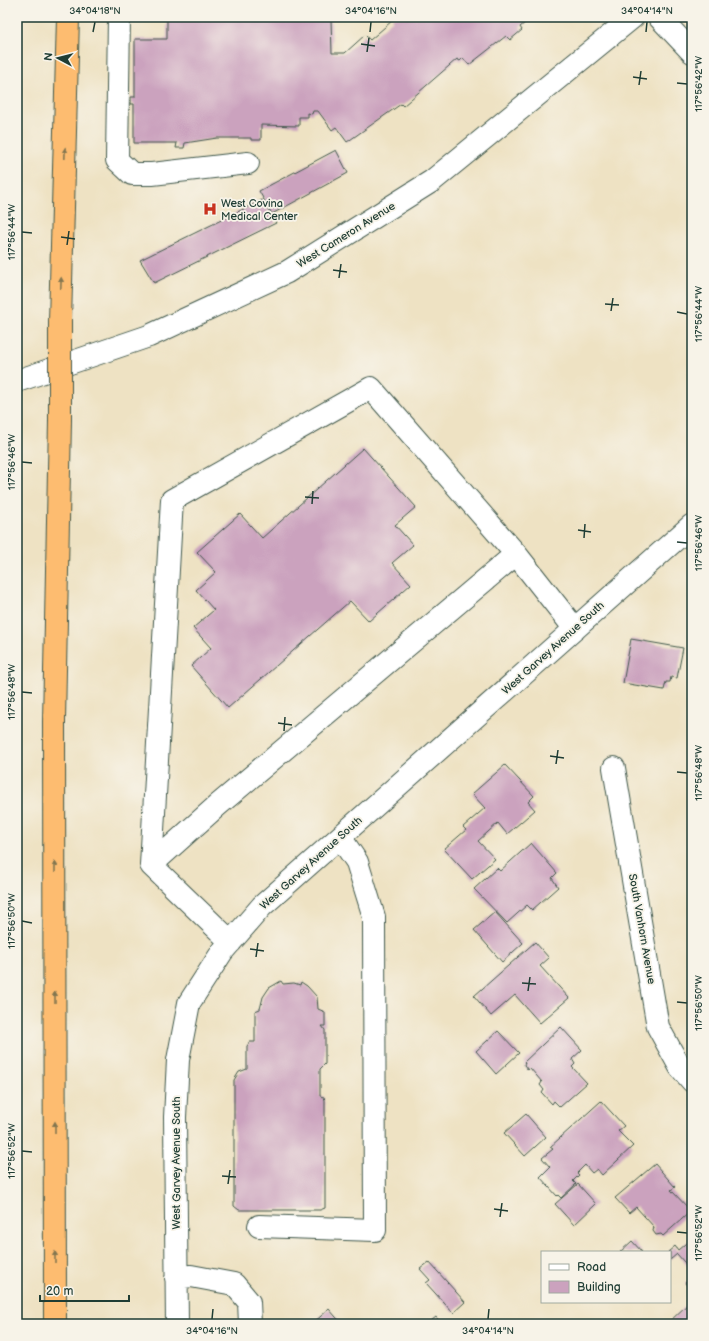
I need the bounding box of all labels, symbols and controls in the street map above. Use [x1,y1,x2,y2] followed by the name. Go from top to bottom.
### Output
[69,5,121,17] text: 34°04'18"N
[345,5,397,17] text: 34°04'16"N
[621,5,673,17] text: 34°04'14"N
[38,38,78,78] north arrow
[42,52,56,62] text: N
[693,56,705,112] text: 117°56'42"W
[62,146,68,159] one-way arrow
[221,197,299,223] place label: West Covina Medical Center
[294,199,398,271] street label: West Cameron Avenue
[202,201,218,217] hospital icon: West Covina Medical Center
[6,204,18,260] text: 117°56'44"W
[58,276,64,289] one-way arrow
[693,286,705,342] text: 117°56'44"W
[6,434,18,490] text: 117°56'46"W
[693,515,705,571] text: 117°56'46"W
[499,599,607,697] street label: West Garvey Avenue South
[6,664,18,720] text: 117°56'48"W
[693,745,705,801] text: 117°56'48"W
[257,814,365,912] street label: West Garvey Avenue South
[52,860,58,873] one-way arrow
[626,873,658,986] street label: South Vanhorn Avenue
[6,893,18,949] text: 117°56'50"W
[693,975,705,1031] text: 117°56'50"W
[52,990,58,1003] one-way arrow
[170,1096,183,1230] street label: West Garvey Avenue South
[52,1120,58,1133] one-way arrow
[6,1123,18,1179] text: 117°56'52"W
[693,1205,705,1261] text: 117°56'52"W
[52,1250,58,1263] one-way arrow
[541,1251,671,1303] legend
[577,1260,606,1275] text: Road
[40,1277,129,1303] scale bar
[577,1280,621,1295] text: Building
[46,1284,73,1299] text: 20 m
[186,1325,238,1337] text: 34°04'16"N
[462,1325,514,1337] text: 34°04'14"N

